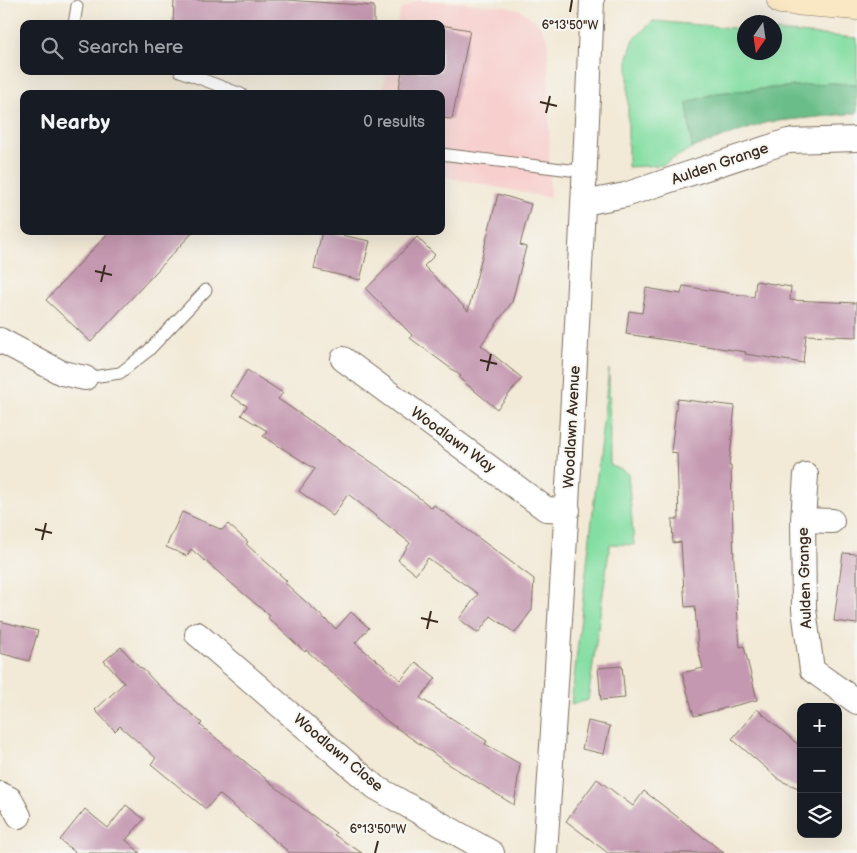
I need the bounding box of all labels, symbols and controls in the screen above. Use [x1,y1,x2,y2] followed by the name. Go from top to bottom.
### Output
[737,15,782,60] north arrow
[542,18,598,33] text: 6°13'50"W
[20,20,445,75] search box
[38,34,66,62] icon: search
[78,36,183,59] text: Search here
[40,110,110,135] text: Nearby
[363,113,425,132] text: 0 results
[669,138,771,190] street label: Aulden Grange
[559,365,585,489] street label: Woodlawn Avenue
[407,403,499,477] street label: Woodlawn Way
[794,527,816,629] street label: Aulden Grange
[797,703,842,838] map controls
[797,703,842,748] button: +
[289,710,387,796] street label: Woodlawn Close
[797,748,842,793] button: −
[797,793,842,838] button: layers
[350,822,406,837] text: 6°13'50"W

